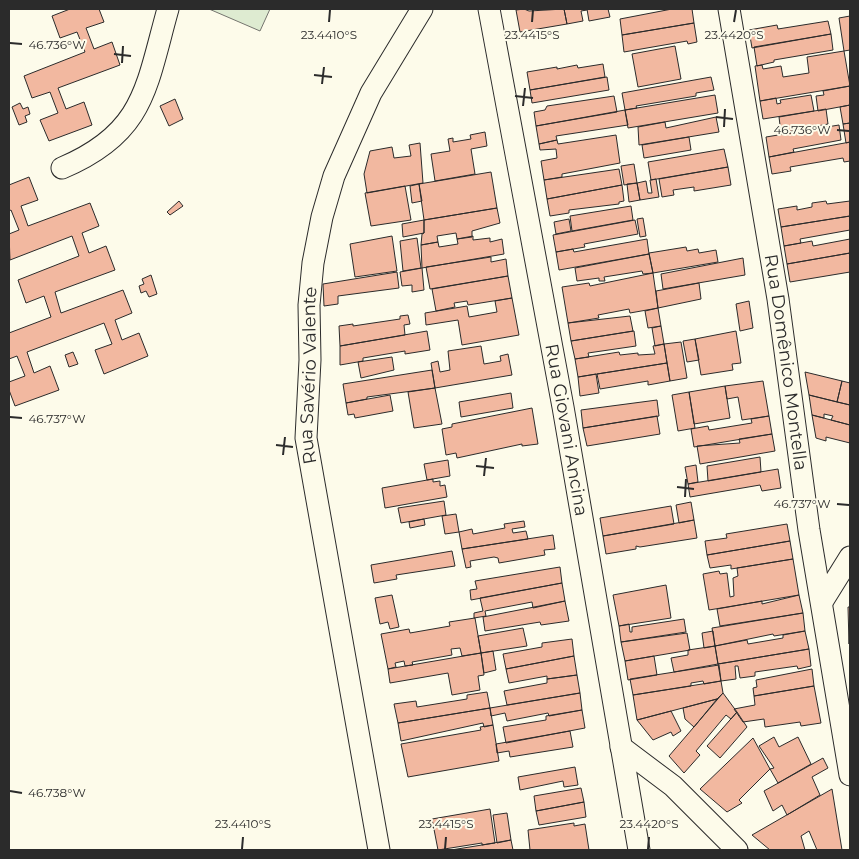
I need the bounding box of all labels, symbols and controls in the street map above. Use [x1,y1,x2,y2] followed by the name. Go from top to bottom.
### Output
[301,27,357,42] text: 23.4410°S
[504,27,560,42] text: 23.4415°S
[704,27,764,42] text: 23.4420°S
[28,37,86,52] text: 46.736°W
[773,122,831,137] text: 46.736°W
[760,252,812,472] street label: Rua Domênico Montella
[295,285,322,466] street label: Rua Savério Valente
[540,342,593,518] street label: Rua Giovani Ancina
[28,411,86,426] text: 46.737°W
[773,496,831,511] text: 46.737°W
[28,785,86,800] text: 46.738°W
[215,816,271,831] text: 23.4410°S
[418,816,474,831] text: 23.4415°S
[619,816,679,831] text: 23.4420°S

